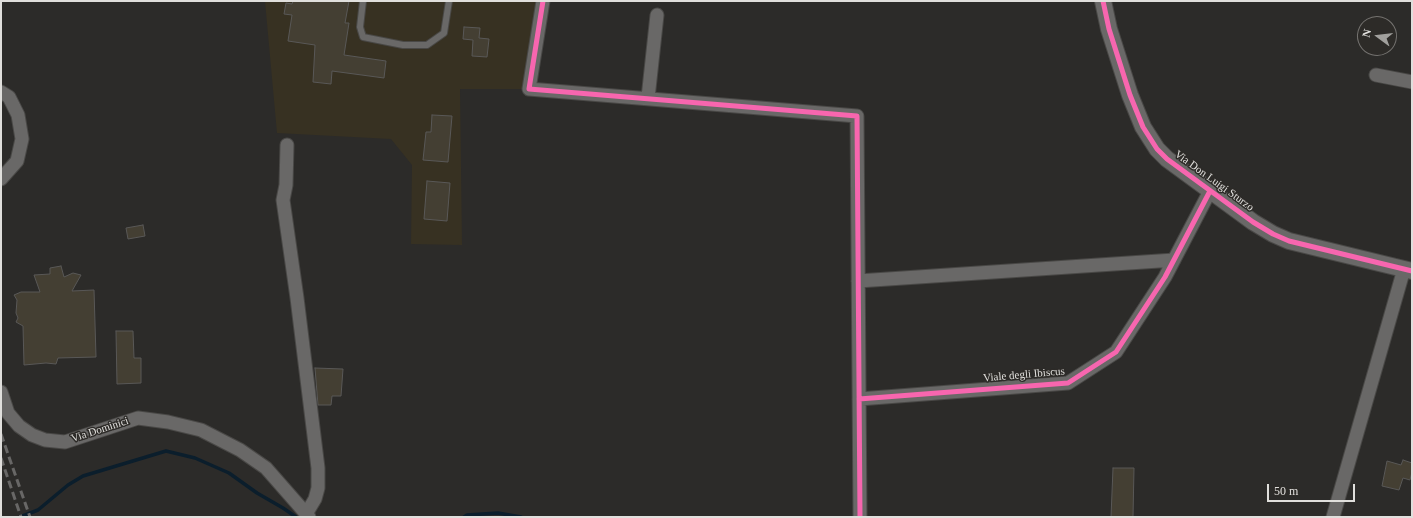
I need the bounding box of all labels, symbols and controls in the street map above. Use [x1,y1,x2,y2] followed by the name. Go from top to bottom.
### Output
[1357,16,1397,56] north arrow
[1360,28,1373,39] text: N
[1172,148,1256,214] street label: Via Don Luigi Sturzo
[983,365,1065,385] street label: Viale degli Ibiscus
[70,415,130,445] street label: Via Dominici
[1269,476,1357,502] scale bar
[1274,484,1298,498] text: 50 m

